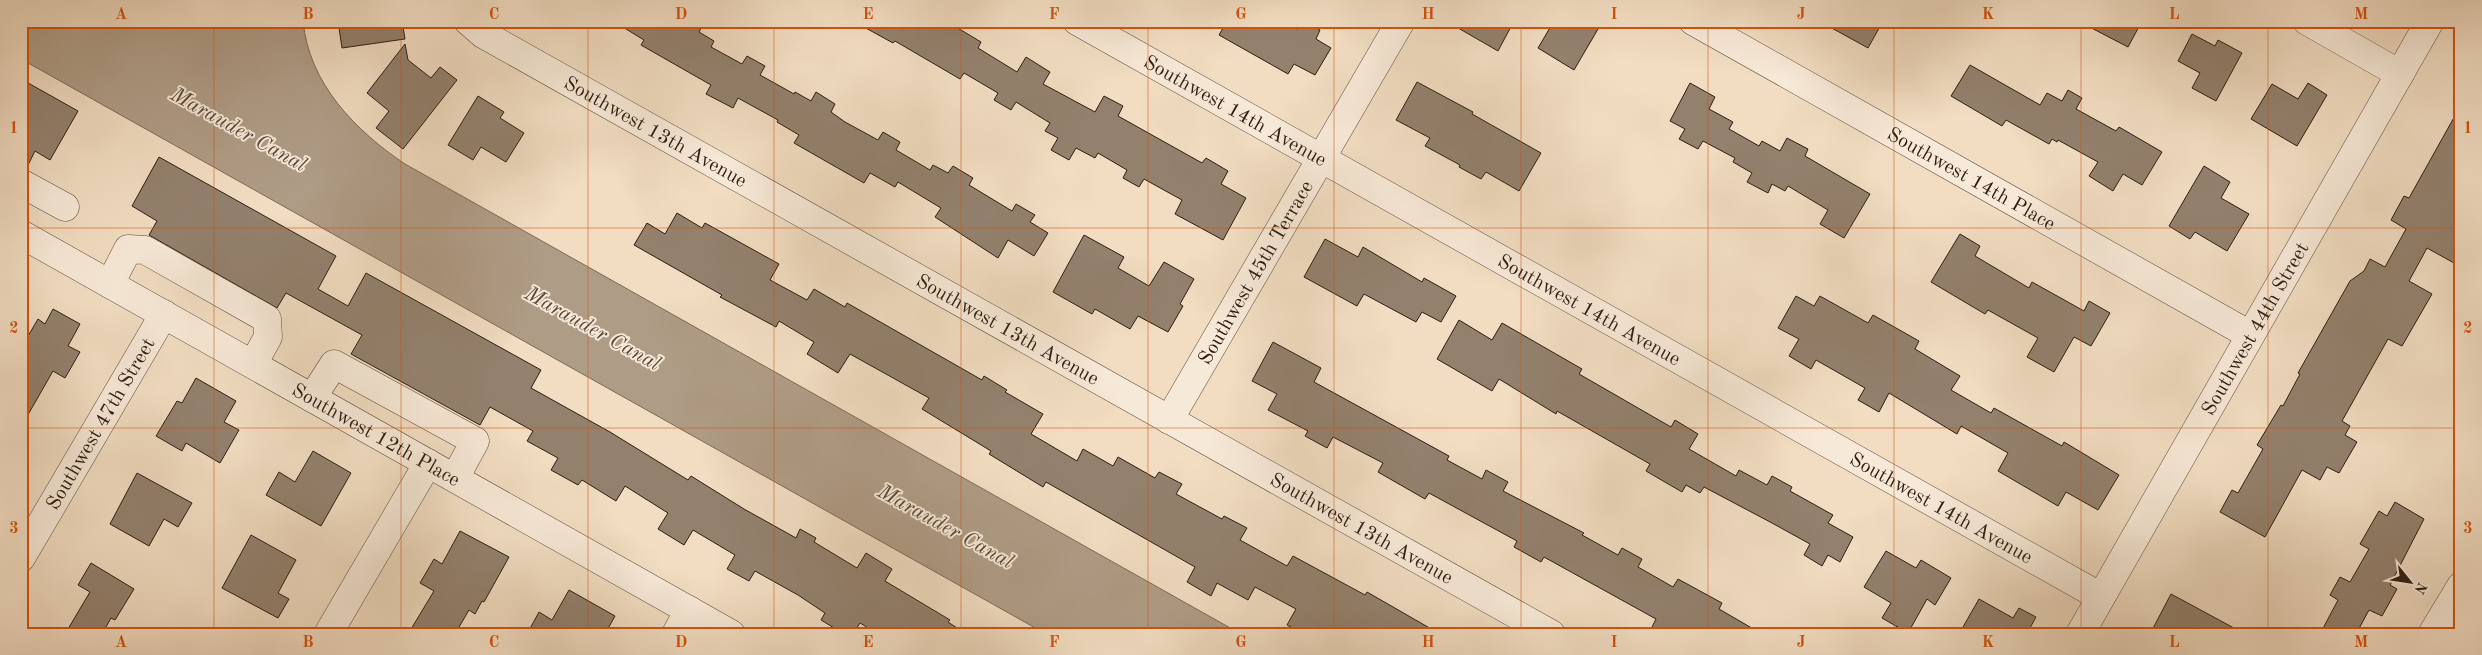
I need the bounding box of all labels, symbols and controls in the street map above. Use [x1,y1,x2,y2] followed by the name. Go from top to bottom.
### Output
[115,7,127,23] text: A
[302,7,314,23] text: B
[489,7,499,23] text: C
[675,7,687,23] text: D
[862,7,874,23] text: E
[1049,7,1060,23] text: F
[1235,7,1247,23] text: G
[1421,7,1435,23] text: H
[1610,7,1618,23] text: I
[1797,7,1806,23] text: J
[1982,7,1994,23] text: K
[2169,7,2180,23] text: L
[2354,7,2368,23] text: M
[1140,53,1329,171] street label: Southwest 14th Avenue
[560,74,750,192] street label: Southwest 13th Avenue
[166,84,310,176] water label: Marauder Canal
[9,121,19,137] text: 1
[2463,121,2473,137] text: 1
[1883,125,2058,235] street label: Southwest 14th Place
[1195,178,1318,369] street label: Southwest 45th Terrace
[2199,239,2313,419] street label: Southwest 44th Street
[1494,252,1683,370] street label: Southwest 14th Avenue
[912,271,1102,390] street label: Southwest 13th Avenue
[520,283,664,375] water label: Marauder Canal
[9,321,19,337] text: 2
[2463,321,2473,337] text: 2
[43,335,160,514] street label: Southwest 47th Street
[288,381,463,491] street label: Southwest 12th Place
[1846,450,2035,568] street label: Southwest 14th Avenue
[1266,470,1456,589] street label: Southwest 13th Avenue
[873,481,1017,573] water label: Marauder Canal
[9,521,19,537] text: 3
[2463,521,2473,537] text: 3
[2384,558,2434,608] north arrow
[2412,580,2429,596] text: N
[115,635,127,651] text: A
[302,635,314,651] text: B
[489,635,499,651] text: C
[675,635,687,651] text: D
[862,635,874,651] text: E
[1049,635,1060,651] text: F
[1235,635,1247,651] text: G
[1421,635,1435,651] text: H
[1610,635,1618,651] text: I
[1797,635,1806,651] text: J
[1982,635,1994,651] text: K
[2169,635,2180,651] text: L
[2354,635,2368,651] text: M

